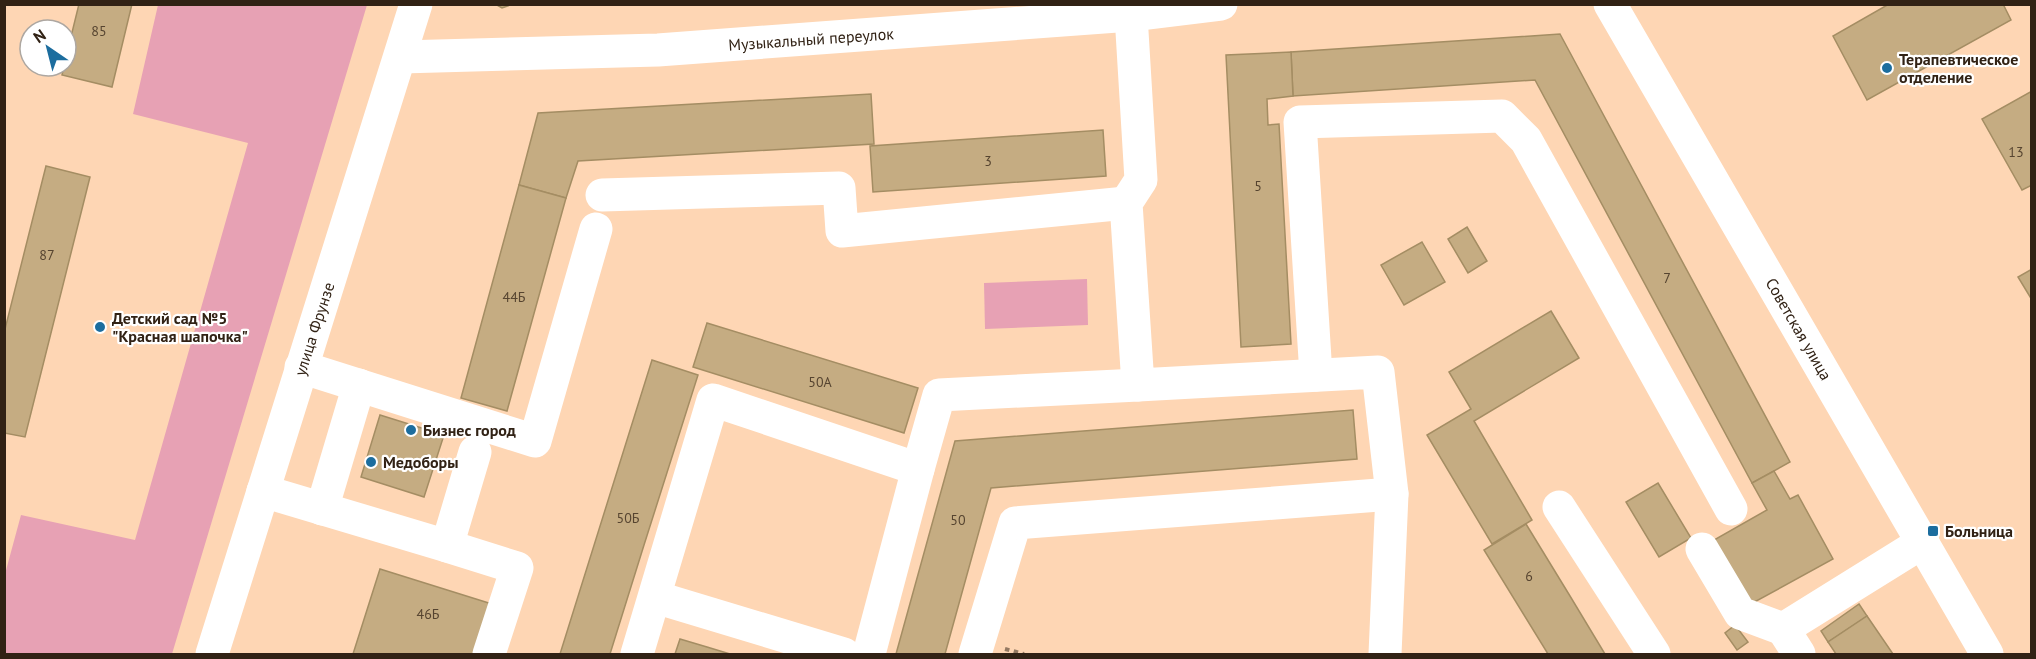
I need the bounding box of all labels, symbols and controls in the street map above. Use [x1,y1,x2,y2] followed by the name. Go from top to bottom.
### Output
[18,18,78,78] north arrow
[91,22,107,40] house number: 85
[728,23,895,55] street label: Музыкальный переулок
[29,25,49,47] text: N
[1899,49,2018,87] place label: Терапевтическое отделение
[1880,61,1894,75] marker: Терапевтическое отделение
[2008,143,2024,161] house number: 13
[984,152,992,170] house number: 3
[1254,177,1262,195] house number: 5
[39,246,55,264] house number: 87
[1663,269,1671,287] house number: 7
[1762,274,1836,384] street label: Советская улица
[289,280,339,378] street label: улица Фрунзе
[503,288,526,306] house number: 44Б
[112,308,248,346] place label: Детский сад №5 "Красная шапочка"
[93,320,107,334] marker: Детский сад №5 "Красная шапочка"
[808,373,833,391] house number: 50А
[423,420,516,440] place label: Бизнес город
[404,423,418,437] marker: Бизнес город
[383,452,459,472] place label: Медоборы
[364,455,378,469] marker: Медоборы
[617,509,640,527] house number: 50Б
[950,511,966,529] house number: 50
[1945,521,2013,541] place label: Больница
[1926,524,1940,538] marker: Больница
[1525,567,1533,585] house number: 6
[417,605,440,623] house number: 46Б

